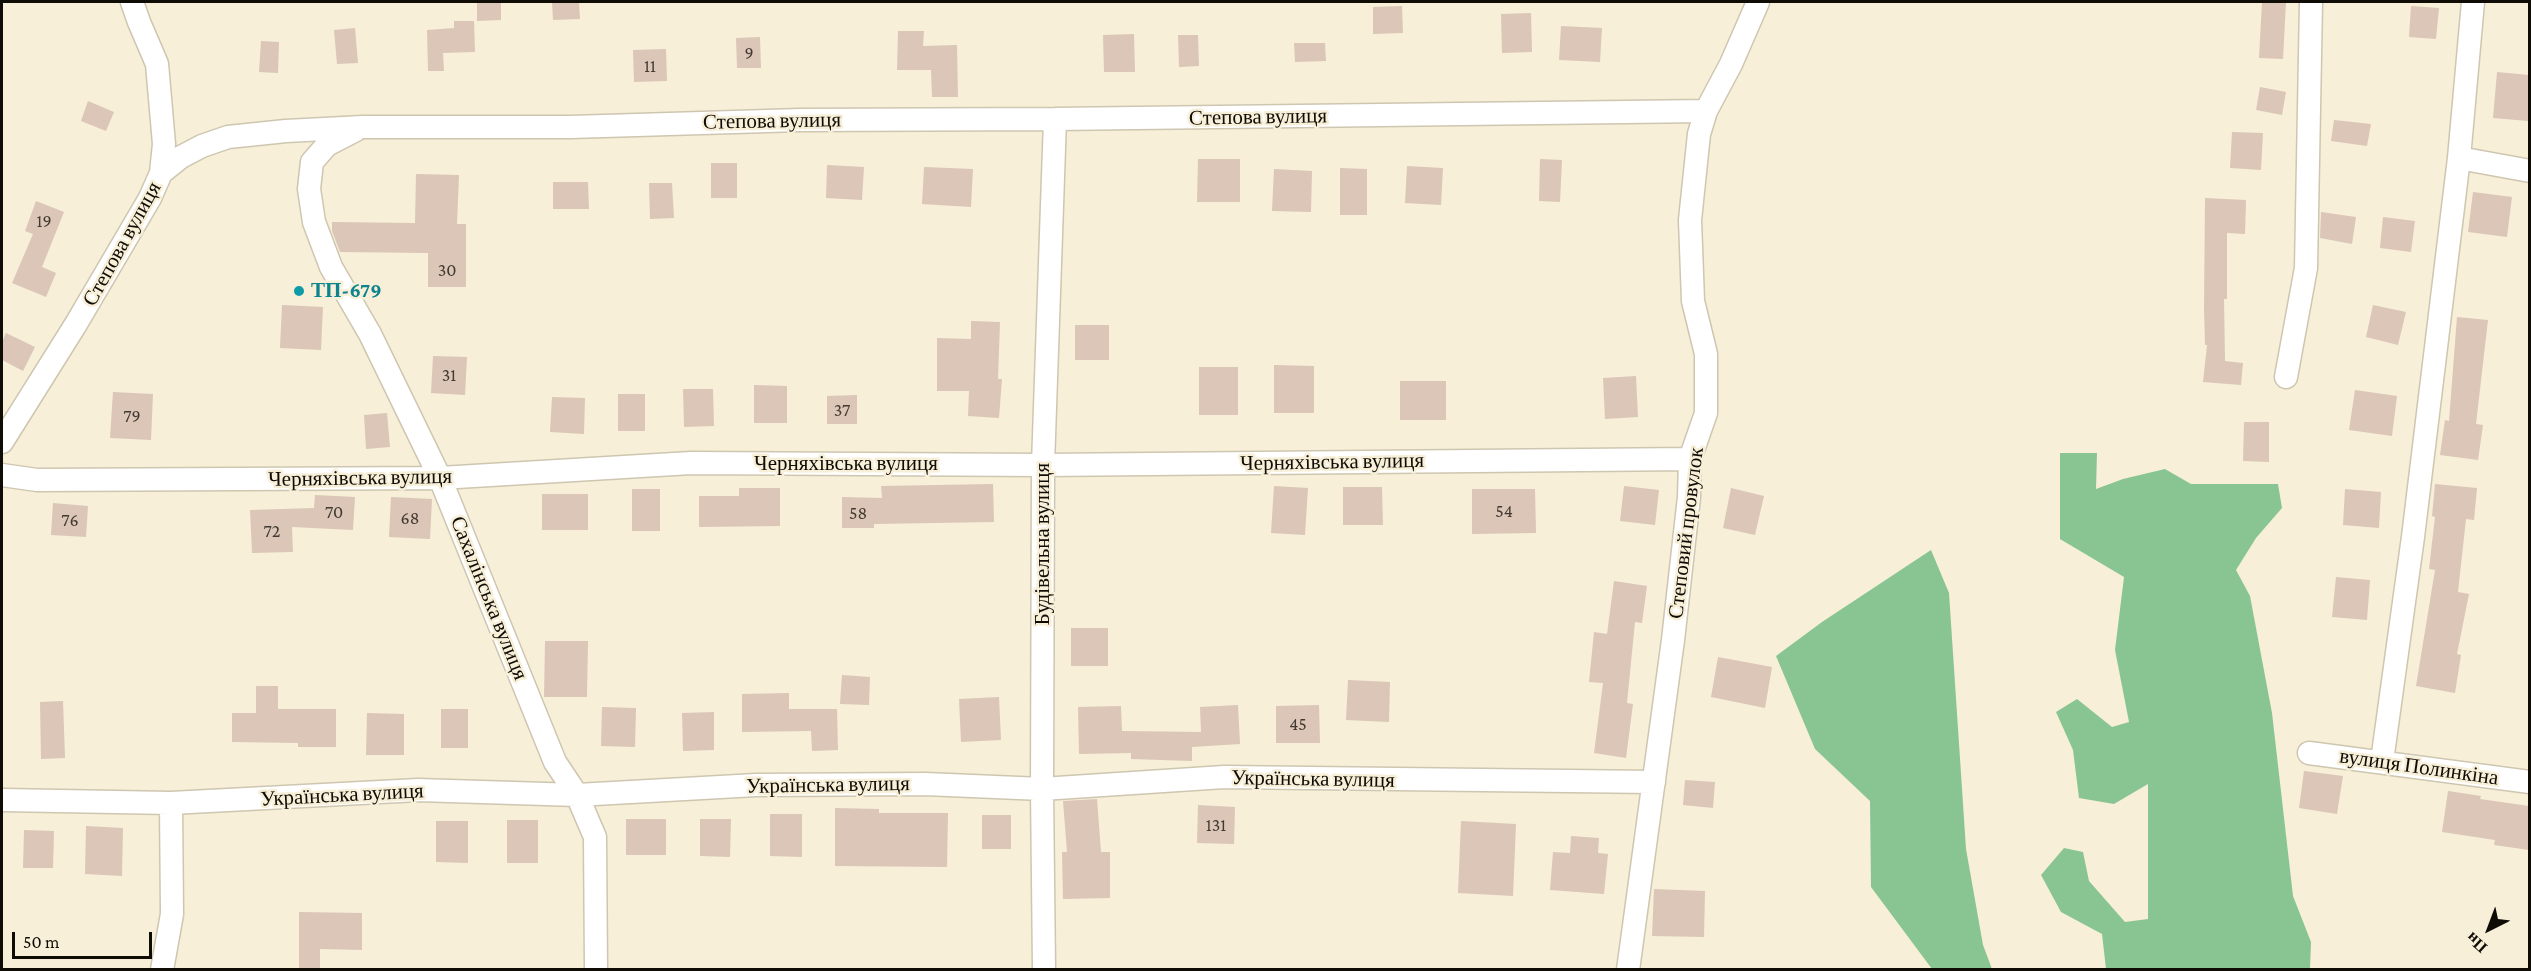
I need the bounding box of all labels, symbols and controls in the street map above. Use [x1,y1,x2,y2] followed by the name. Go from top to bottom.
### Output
[744,42,754,64] house number: 9
[644,55,656,77] house number: 11
[1189,103,1327,131] street label: Степова вулиця
[703,107,841,135] street label: Степова вулиця
[77,177,167,311] street label: Степова вулиця
[36,210,52,232] house number: 19
[438,259,456,281] house number: 30
[311,278,382,304] place label: ТП-679
[292,284,306,298] marker: ТП-679
[442,364,456,386] house number: 31
[834,399,850,421] house number: 37
[123,405,141,427] house number: 79
[1663,446,1709,620] street label: Степовий провулок
[1240,448,1424,476] street label: Черняхівська вулиця
[754,451,938,477] street label: Черняхівська вулиця
[1030,463,1056,625] street label: Будівельна вулиця
[268,464,452,492] street label: Черняхівська вулиця
[1495,500,1513,522] house number: 54
[325,501,343,523] house number: 70
[849,502,867,524] house number: 58
[401,507,419,529] house number: 68
[61,509,79,531] house number: 76
[445,513,533,683] street label: Сахалінська вулиця
[264,520,280,542] house number: 72
[1289,713,1307,735] house number: 45
[2338,743,2500,791] street label: вулиця Полинкіна
[1231,765,1395,793] street label: Українська вулиця
[746,771,910,799] street label: Українська вулиця
[260,778,424,812] street label: Українська вулиця
[1206,814,1226,836] house number: 131
[2459,899,2519,959] north arrow
[15,920,154,958] scale bar
[2463,929,2490,956] text: Пн
[23,932,60,952] text: 50 m

